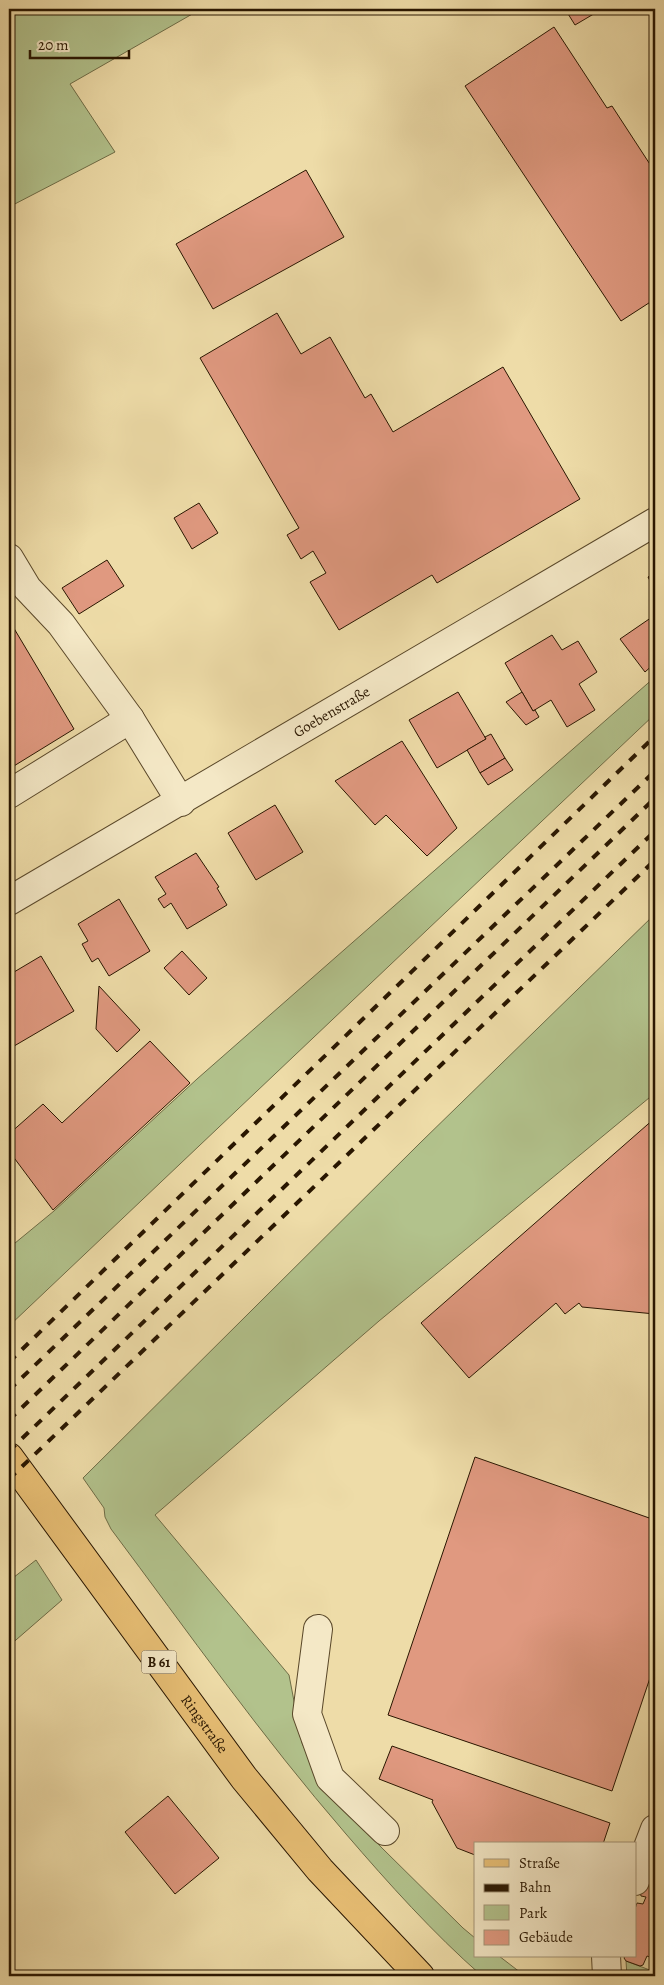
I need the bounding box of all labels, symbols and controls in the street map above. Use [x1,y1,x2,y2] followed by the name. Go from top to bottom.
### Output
[30,28,129,60] scale bar
[38,35,69,55] text: 20 m
[290,681,374,742] street label: Goebenstraße
[142,1650,176,1674] road number: B 61
[176,1691,233,1758] street label: Ringstraße
[474,1842,636,1958] legend
[519,1853,560,1873] text: Straße
[519,1877,551,1897] text: Bahn
[519,1903,548,1923] text: Park
[519,1927,573,1947] text: Gebäude

